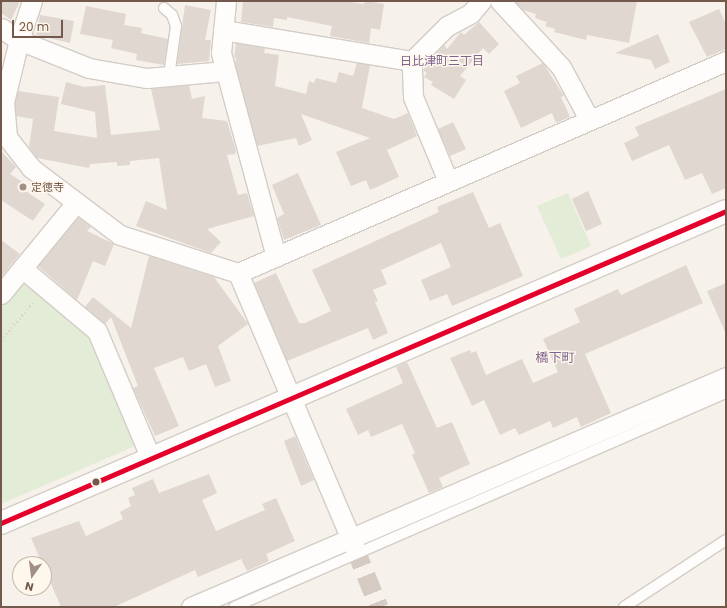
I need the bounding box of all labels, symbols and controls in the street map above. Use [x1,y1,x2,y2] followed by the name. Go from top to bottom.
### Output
[14,12,65,38] scale bar
[19,18,49,35] text: 20 m
[400,54,484,68] district label: 日比津町三丁目
[31,180,64,194] place label: 定徳寺
[18,182,28,192] marker: 定徳寺
[536,350,574,366] district label: 橋下町
[91,477,101,487] unlabelled marker
[12,556,52,596] north arrow
[23,578,35,595] text: N

